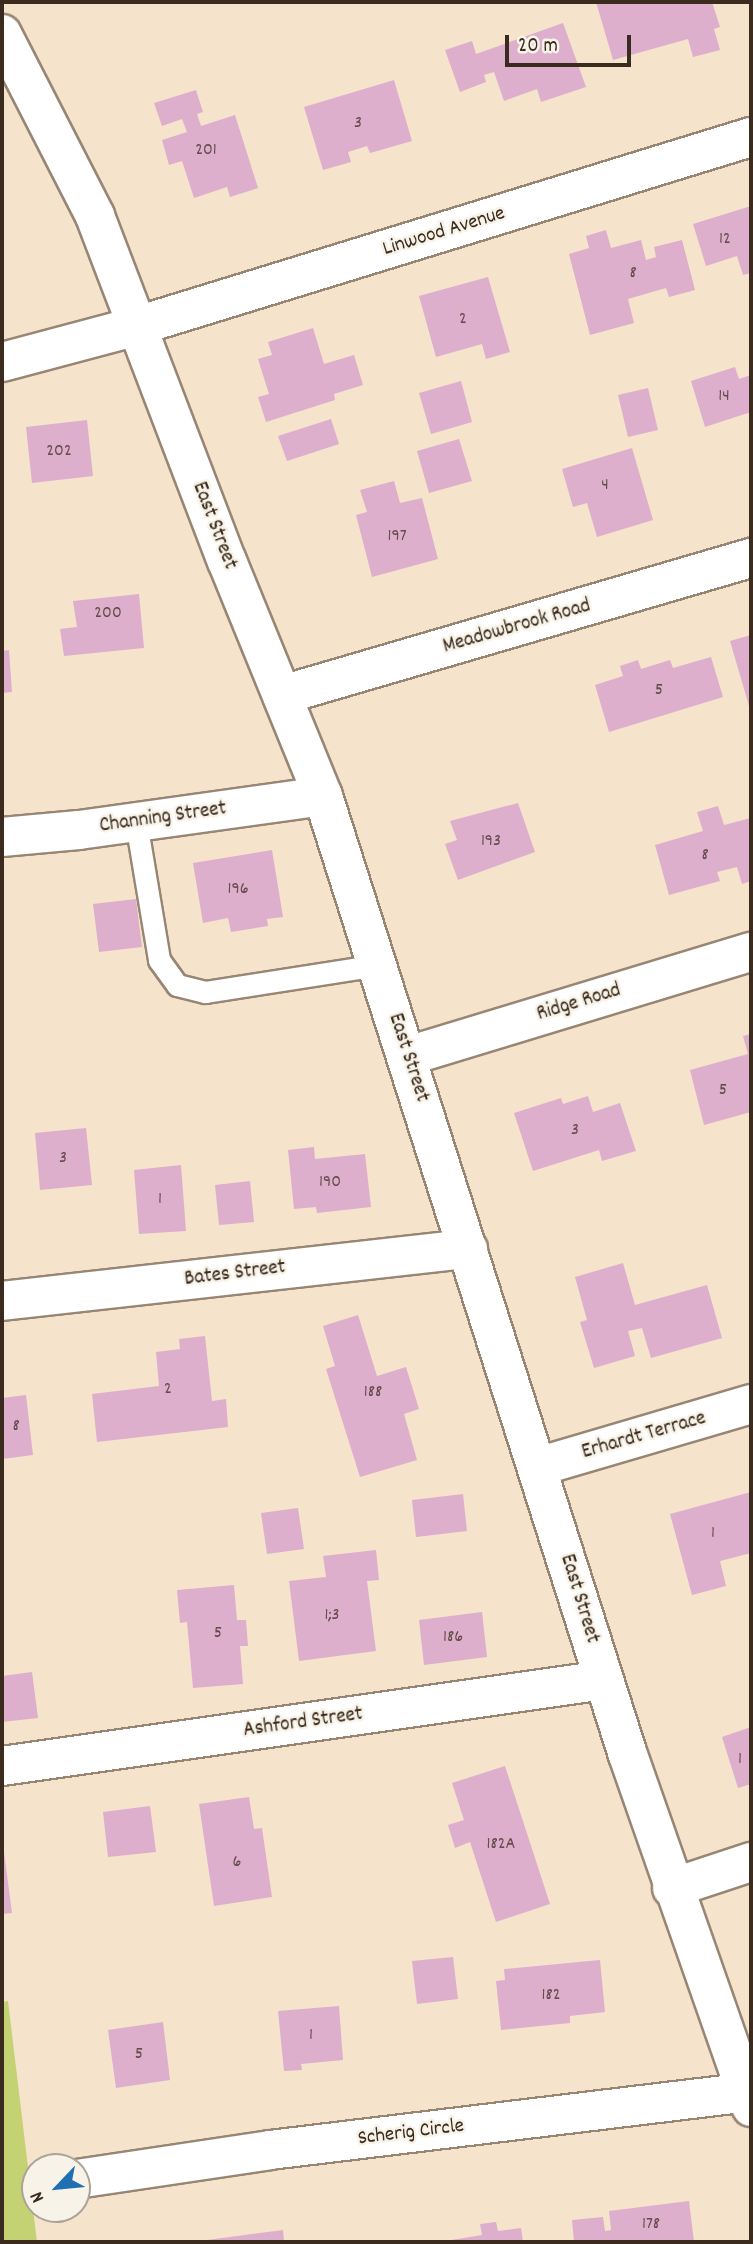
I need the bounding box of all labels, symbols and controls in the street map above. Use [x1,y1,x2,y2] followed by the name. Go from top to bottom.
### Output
[508,21,634,65] scale bar
[518,32,558,62] text: 20 m
[354,113,362,135] house number: 3
[195,140,217,162] house number: 201
[380,201,508,263] street label: Linwood Avenue
[719,229,731,251] house number: 12
[629,263,637,285] house number: 8
[459,309,467,331] house number: 2
[718,386,730,408] house number: 14
[46,441,72,463] house number: 202
[601,475,609,497] house number: 4
[186,479,242,573] street label: East Street
[387,526,407,548] house number: 197
[440,594,594,660] street label: Meadowbrook Road
[94,603,122,625] house number: 200
[655,680,663,702] house number: 5
[98,797,228,839] street label: Channing Street
[481,831,501,853] house number: 193
[701,845,709,867] house number: 8
[227,879,249,901] house number: 196
[534,978,624,1028] street label: Ridge Road
[382,1010,434,1106] street label: East Street
[719,1080,727,1102] house number: 5
[571,1120,579,1142] house number: 3
[59,1148,67,1170] house number: 3
[319,1172,341,1194] house number: 190
[158,1189,162,1211] house number: 1
[183,1255,287,1293] street label: Bates Street
[164,1379,172,1401] house number: 2
[364,1382,382,1404] house number: 188
[579,1406,709,1466] street label: Erhardt Terrace
[12,1416,20,1438] house number: 8
[711,1523,715,1545] house number: 1
[554,1551,604,1647] street label: East Street
[325,1605,339,1627] house number: 1;3
[214,1623,222,1645] house number: 5
[443,1627,463,1649] house number: 186
[242,1702,364,1744] street label: Ashford Street
[738,1749,742,1771] house number: 1
[487,1834,515,1856] house number: 182A
[233,1852,241,1874] house number: 6
[541,1985,561,2007] house number: 182
[309,2025,313,2047] house number: 1
[135,2044,143,2066] house number: 5
[356,2114,466,2152] street label: Scherig Circle
[21,2153,91,2223] north arrow
[24,2186,53,2207] text: N
[642,2214,660,2236] house number: 178

